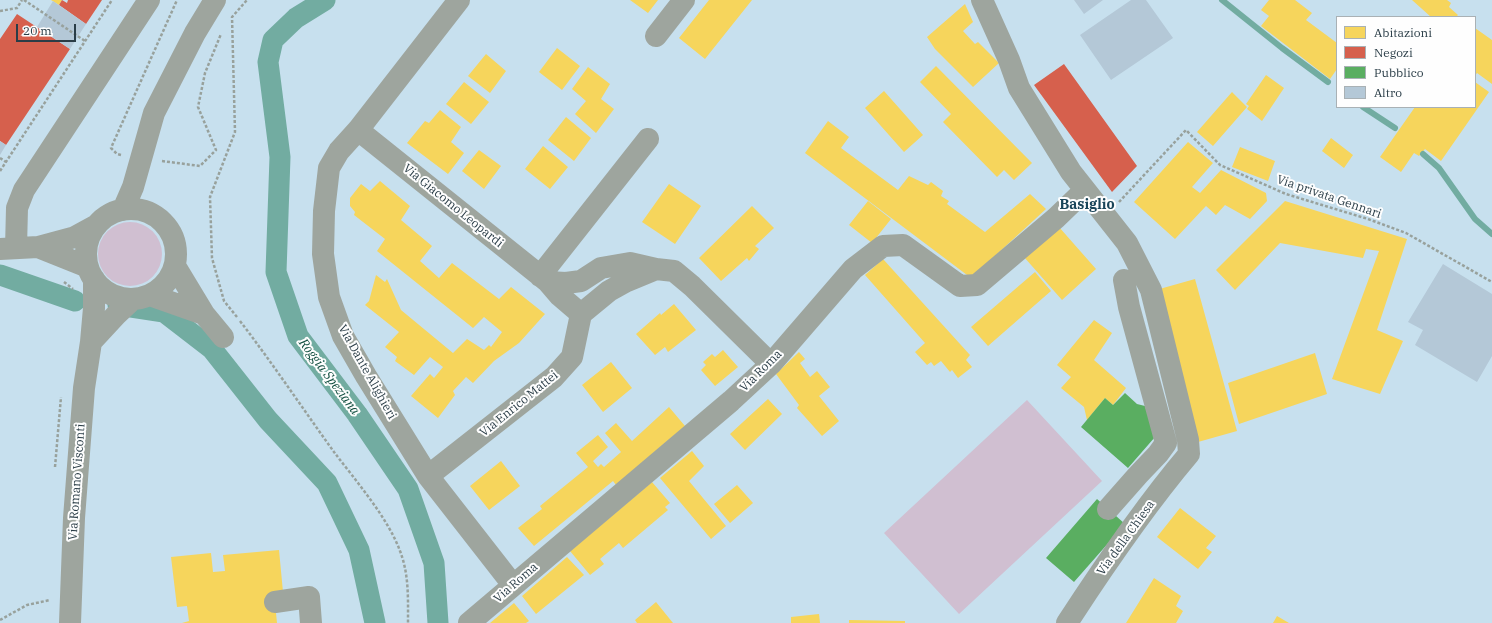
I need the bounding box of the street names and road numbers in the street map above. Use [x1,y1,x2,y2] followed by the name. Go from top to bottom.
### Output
[400,161,506,251] street label: Via Giacomo Leopardi
[1275,172,1383,222] street label: Via privata Gennari
[335,322,399,422] street label: Via Dante Alighieri
[737,347,785,395] street label: Via Roma
[477,368,561,440] street label: Via Enrico Mattei
[66,423,88,541] street label: Via Romano Visconti
[1094,498,1158,578] street label: Via della Chiesa
[491,560,541,606] street label: Via Roma

